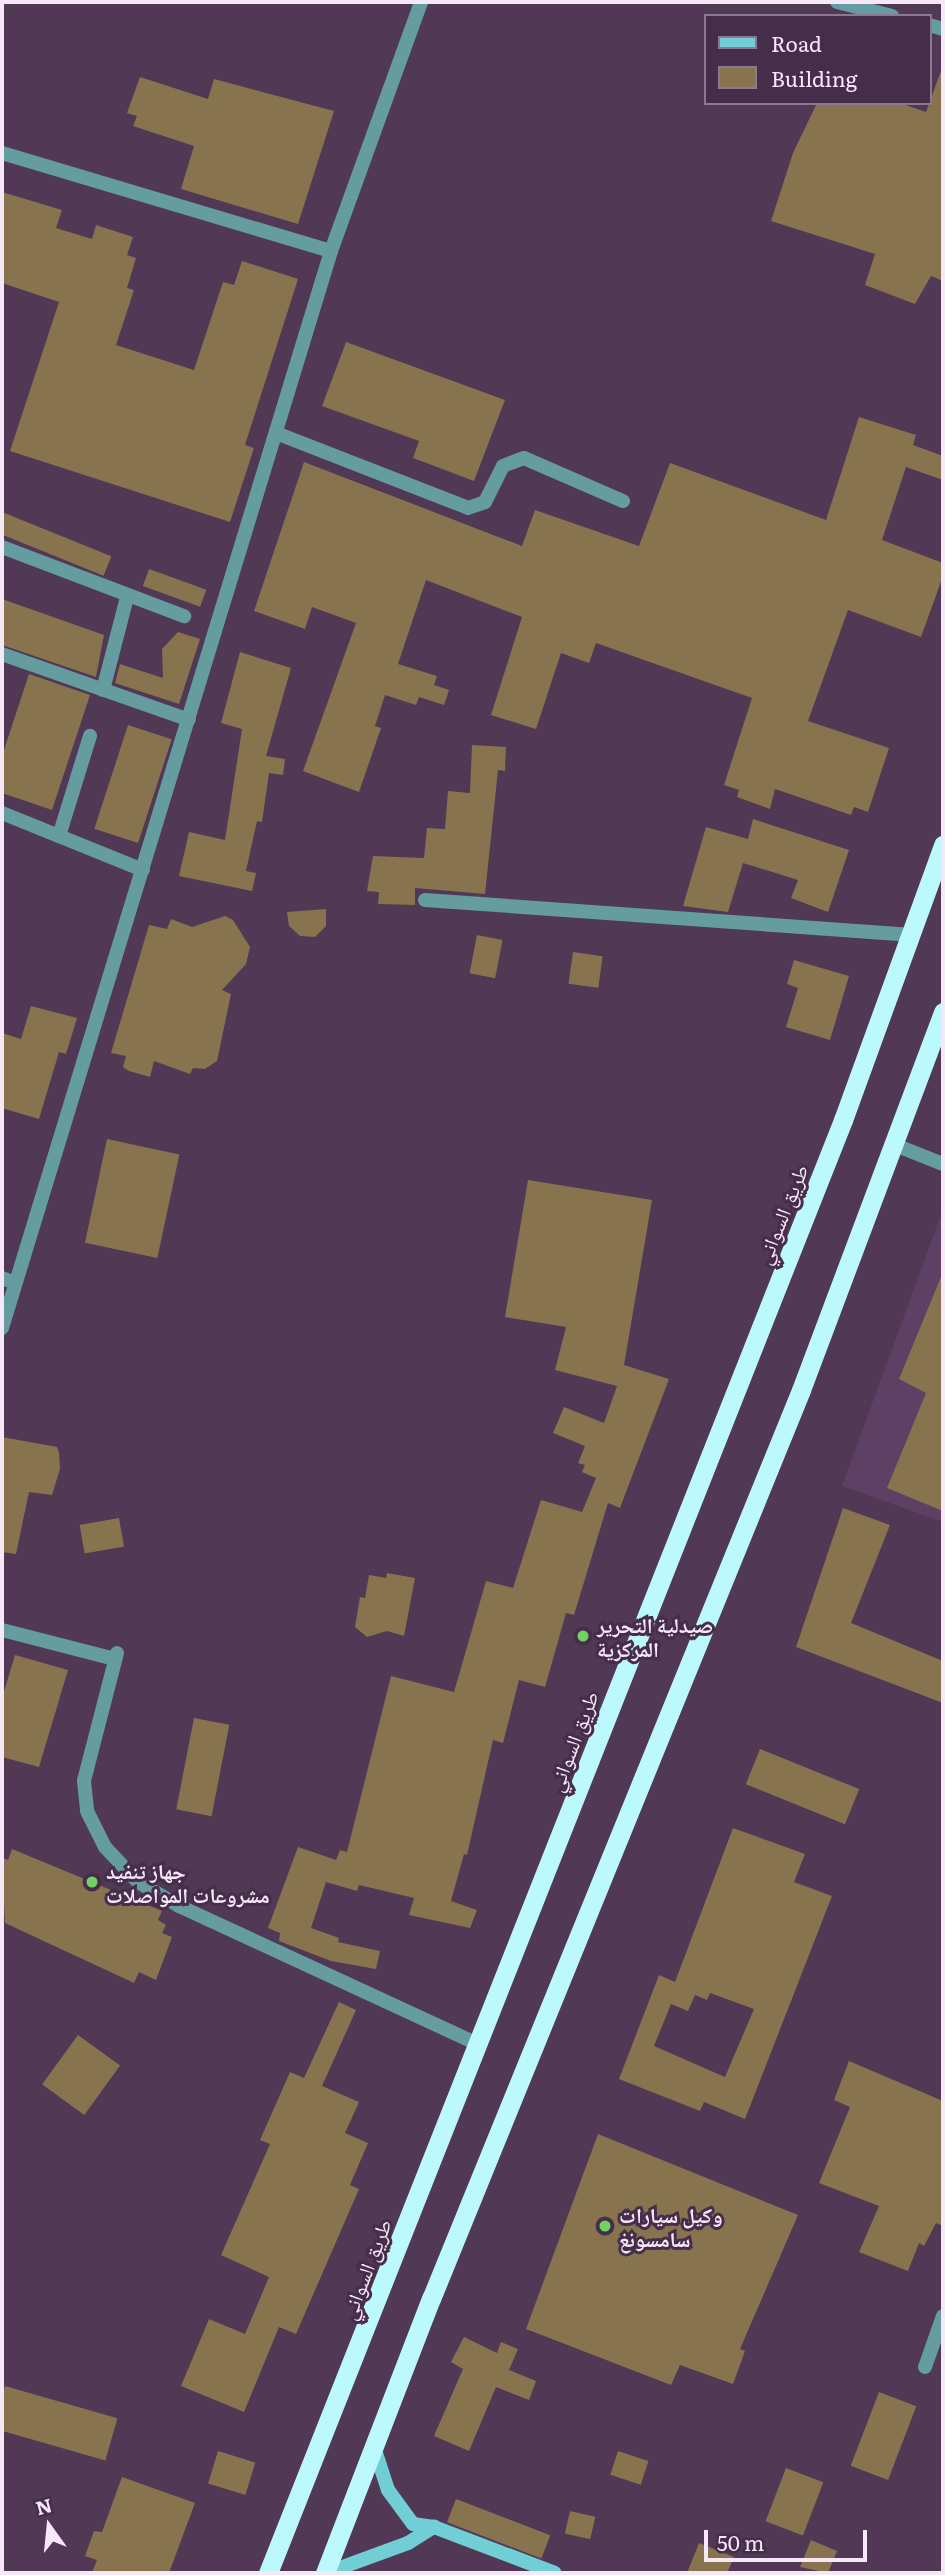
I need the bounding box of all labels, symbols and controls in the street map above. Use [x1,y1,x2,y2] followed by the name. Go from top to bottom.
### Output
[704,14,931,105] legend
[771,27,822,58] text: Road
[771,62,857,93] text: Building
[750,1160,812,1268] street label: طريق السواني
[597,1611,713,1661] place label: صيدلية التحرير المركزية
[575,1628,591,1644] marker: صيدلية التحرير المركزية
[541,1687,603,1795] street label: طريق السواني
[106,1857,270,1907] place label: جهاز تنفيد مشروعات المواصلات
[84,1874,100,1890] marker: جهاز تنفيد مشروعات المواصلات
[619,2201,723,2251] place label: وكيل سيارات سامسونغ
[334,2215,396,2323] street label: طريق السواني
[597,2218,613,2234] marker: وكيل سيارات سامسونغ
[32,2490,55,2521] text: N
[14,2491,84,2561] north arrow
[707,2516,870,2560] scale bar
[717,2526,764,2557] text: 50 m

